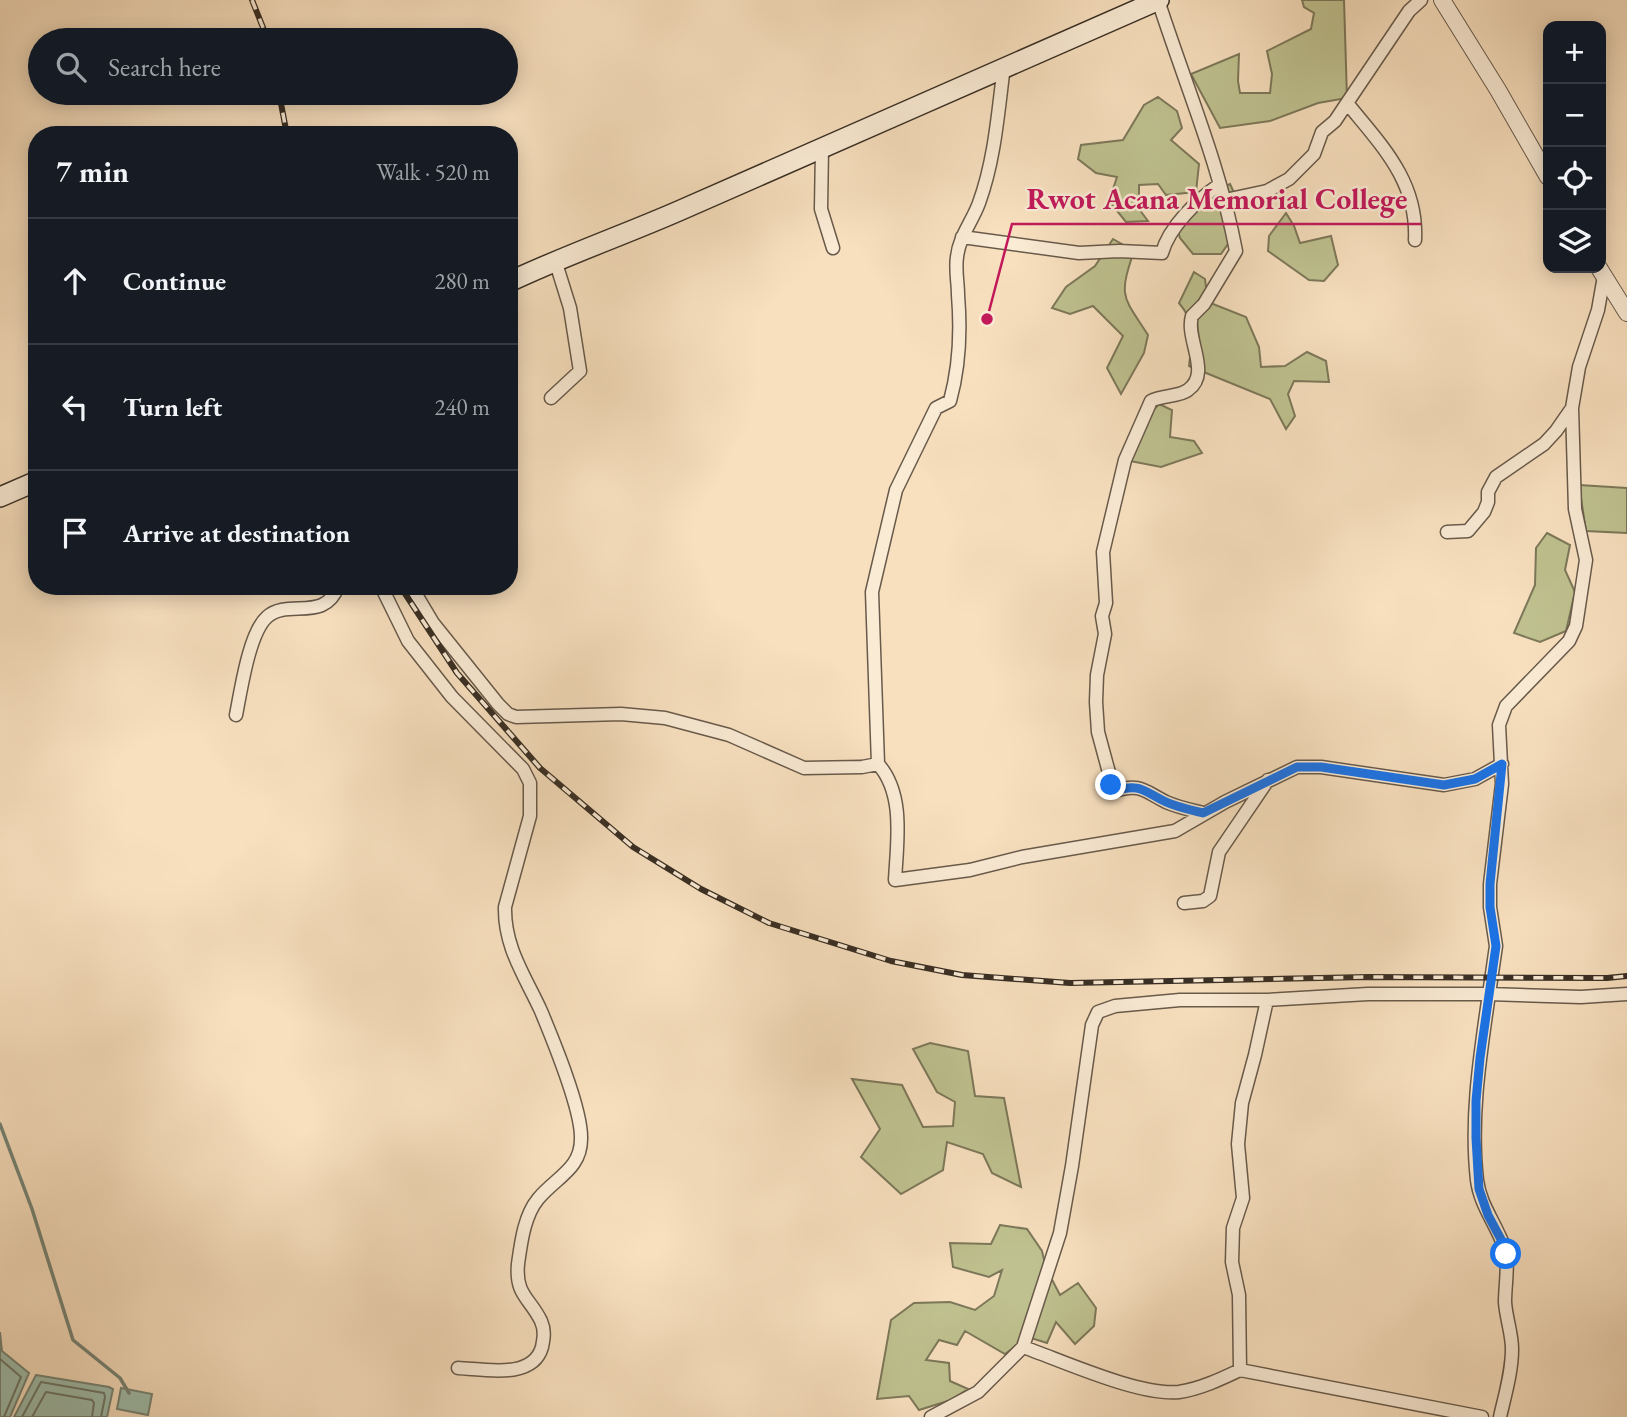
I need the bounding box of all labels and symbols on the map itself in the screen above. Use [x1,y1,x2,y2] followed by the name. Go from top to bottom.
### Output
[1012,173,1421,224] callout: Rwot Acana Memorial College
[1027,179,1407,218] text: Rwot Acana Memorial College
[1095,769,1126,800] route end
[1490,1238,1521,1269] route start

